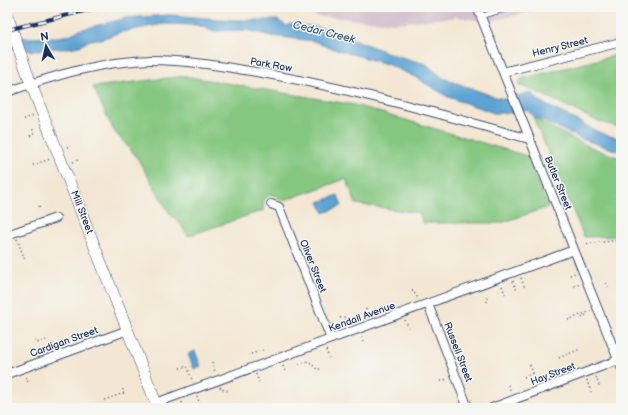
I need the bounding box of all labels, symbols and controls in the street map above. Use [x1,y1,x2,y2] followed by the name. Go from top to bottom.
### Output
[292,18,357,46] water label: Cedar Creek
[26,26,66,66] north arrow
[39,30,50,44] text: N
[531,34,589,60] street label: Henry Street
[249,55,293,75] street label: Park Row
[542,154,574,212] street label: Butler Street
[68,189,96,235] street label: Mill Street
[297,238,329,294] street label: Oliver Street
[327,299,397,335] street label: Kendall Avenue
[441,320,475,384] street label: Russell Street
[28,324,100,360] street label: Cardigan Street
[529,360,577,388] street label: Hay Street

